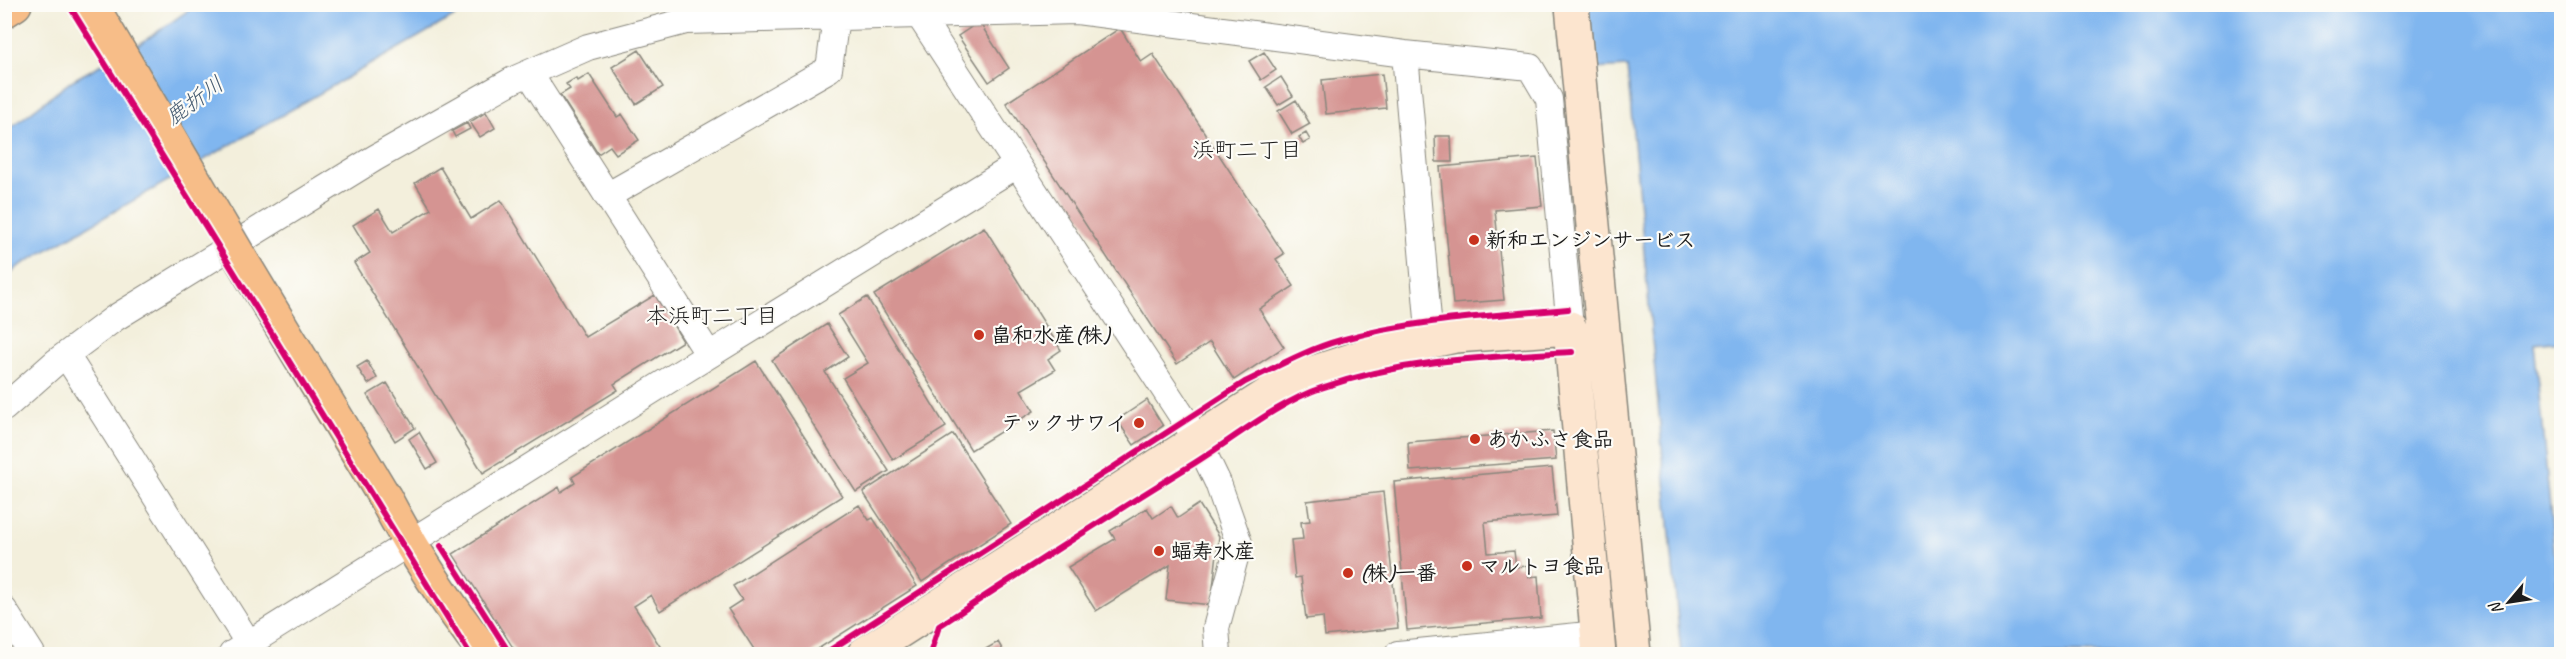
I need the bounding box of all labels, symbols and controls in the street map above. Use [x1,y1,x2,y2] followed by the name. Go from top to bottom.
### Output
[160,70,230,132] water label: 鹿折川
[1192,136,1302,164] district label: 浜町二丁目
[1486,227,1696,253] place label: 新和エンジンサービス
[1467,233,1481,247] marker: 新和エンジンサービス
[646,302,778,330] district label: 本浜町二丁目
[991,322,1112,348] place label: 畠和水産(株)
[972,328,986,342] marker: 畠和水産(株)
[1001,410,1127,436] place label: テックサワイ
[1132,416,1146,430] marker: テックサワイ
[1487,426,1613,452] place label: あかふさ食品
[1468,432,1482,446] marker: あかふさ食品
[1171,538,1255,564] place label: 蝠寿水産
[1152,544,1166,558] marker: 蝠寿水産
[1479,553,1605,579] place label: マルトヨ食品
[1460,559,1474,573] marker: マルトヨ食品
[1360,560,1437,586] place label: (株)一番
[1341,566,1355,580] marker: (株)一番
[2479,572,2539,632] north arrow
[2484,597,2508,618] text: N

